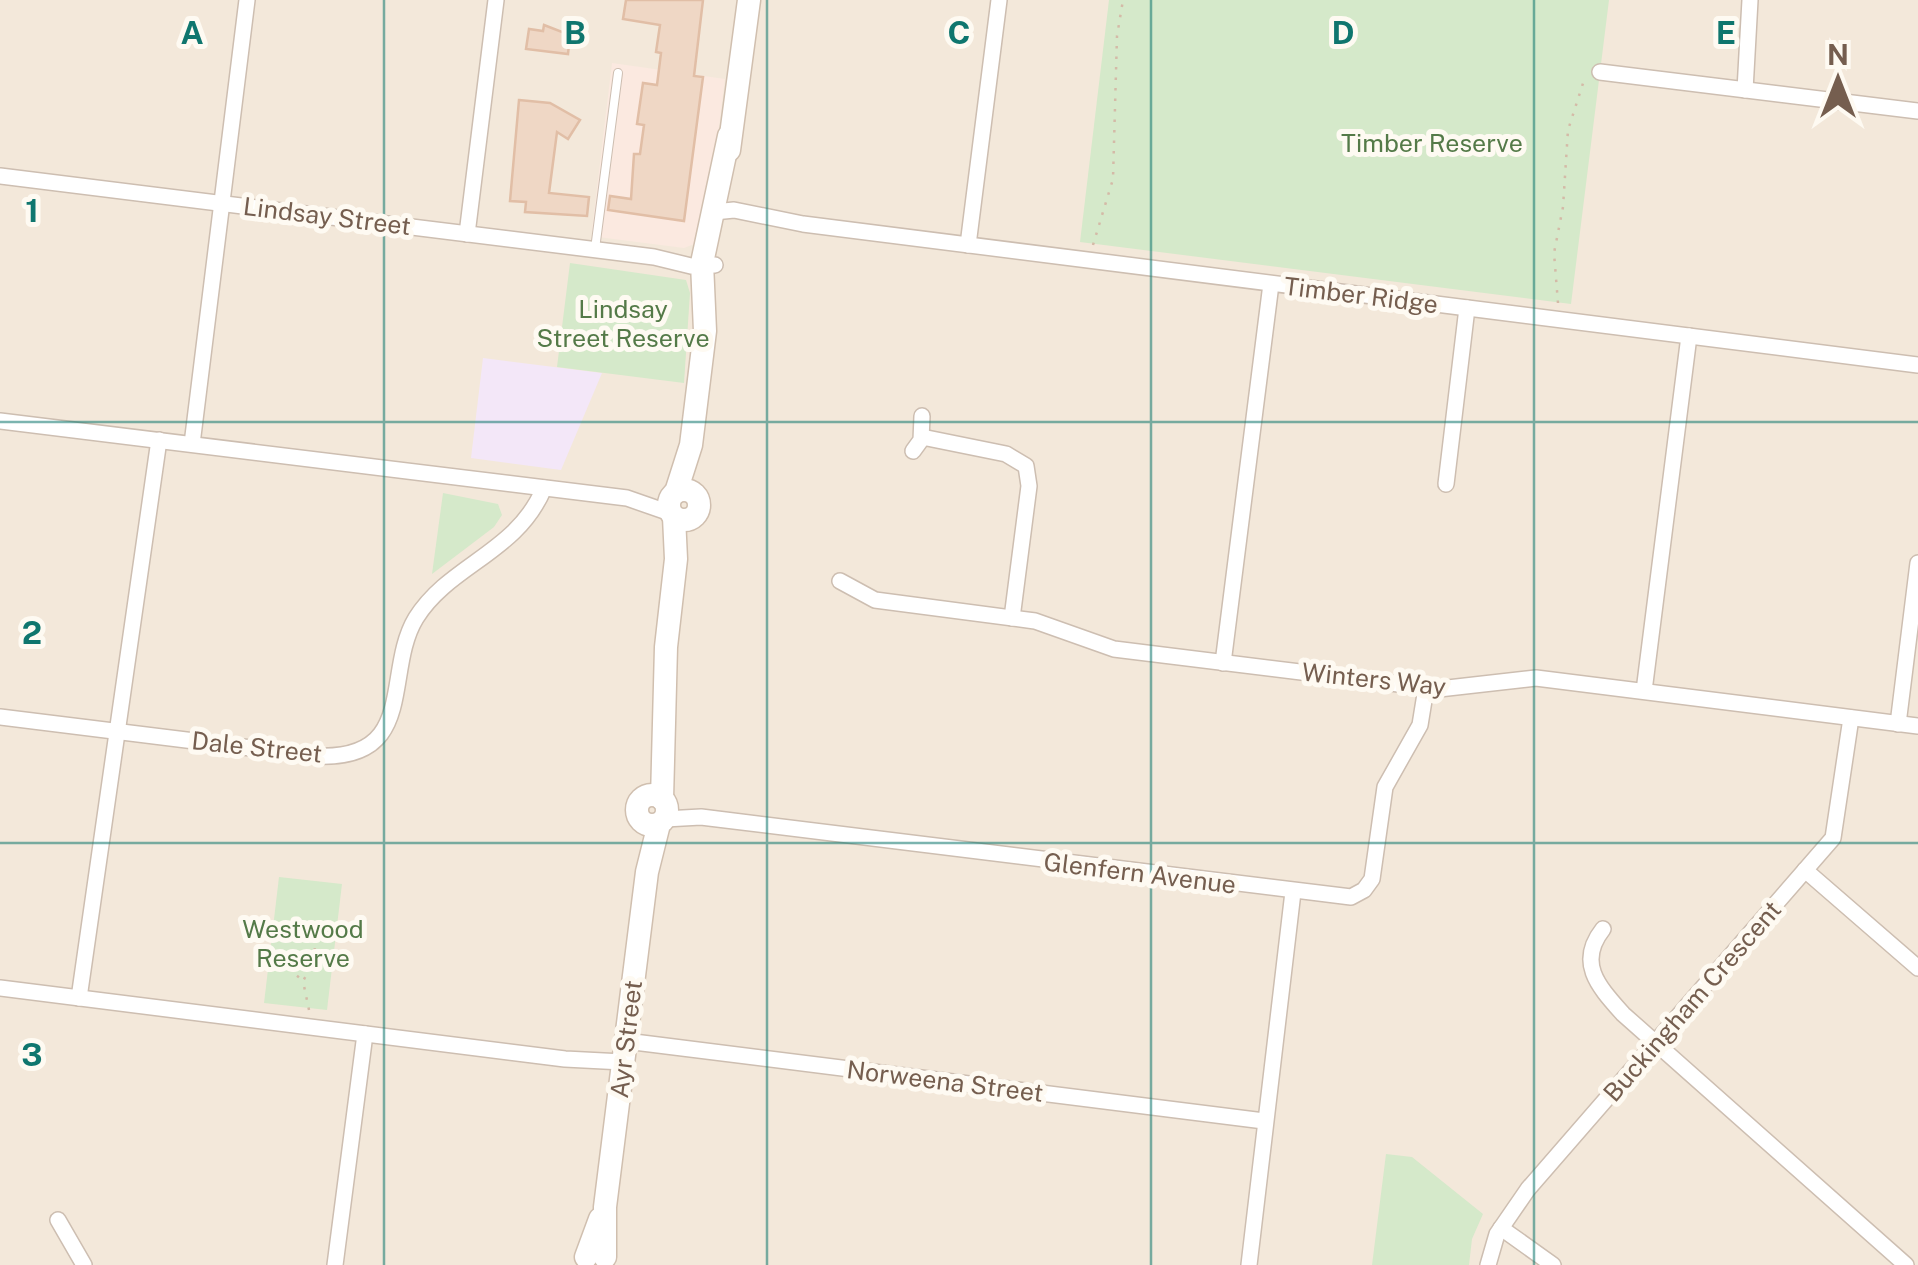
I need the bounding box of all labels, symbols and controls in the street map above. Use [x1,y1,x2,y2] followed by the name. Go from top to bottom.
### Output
[180,14,204,51] text: A
[564,14,586,51] text: B
[948,14,970,51] text: C
[1331,14,1355,51] text: D
[1716,14,1736,51] text: E
[1788,30,1888,130] north arrow
[1827,38,1849,71] text: N
[1341,128,1523,158] park label: Timber Reserve
[241,191,413,241] street label: Lindsay Street
[25,192,39,229] text: 1
[1282,271,1440,319] street label: Timber Ridge
[536,294,710,353] park label: Lindsay Street Reserve
[22,614,42,651] text: 2
[1300,657,1448,701] street label: Winters Way
[190,725,324,769] street label: Dale Street
[1042,846,1238,900] street label: Glenfern Avenue
[1597,895,1787,1107] street label: Buckingham Crescent
[242,914,364,973] park label: Westwood Reserve
[604,978,648,1100] street label: Ayr Street
[21,1036,43,1073] text: 3
[845,1054,1045,1108] street label: Norweena Street

